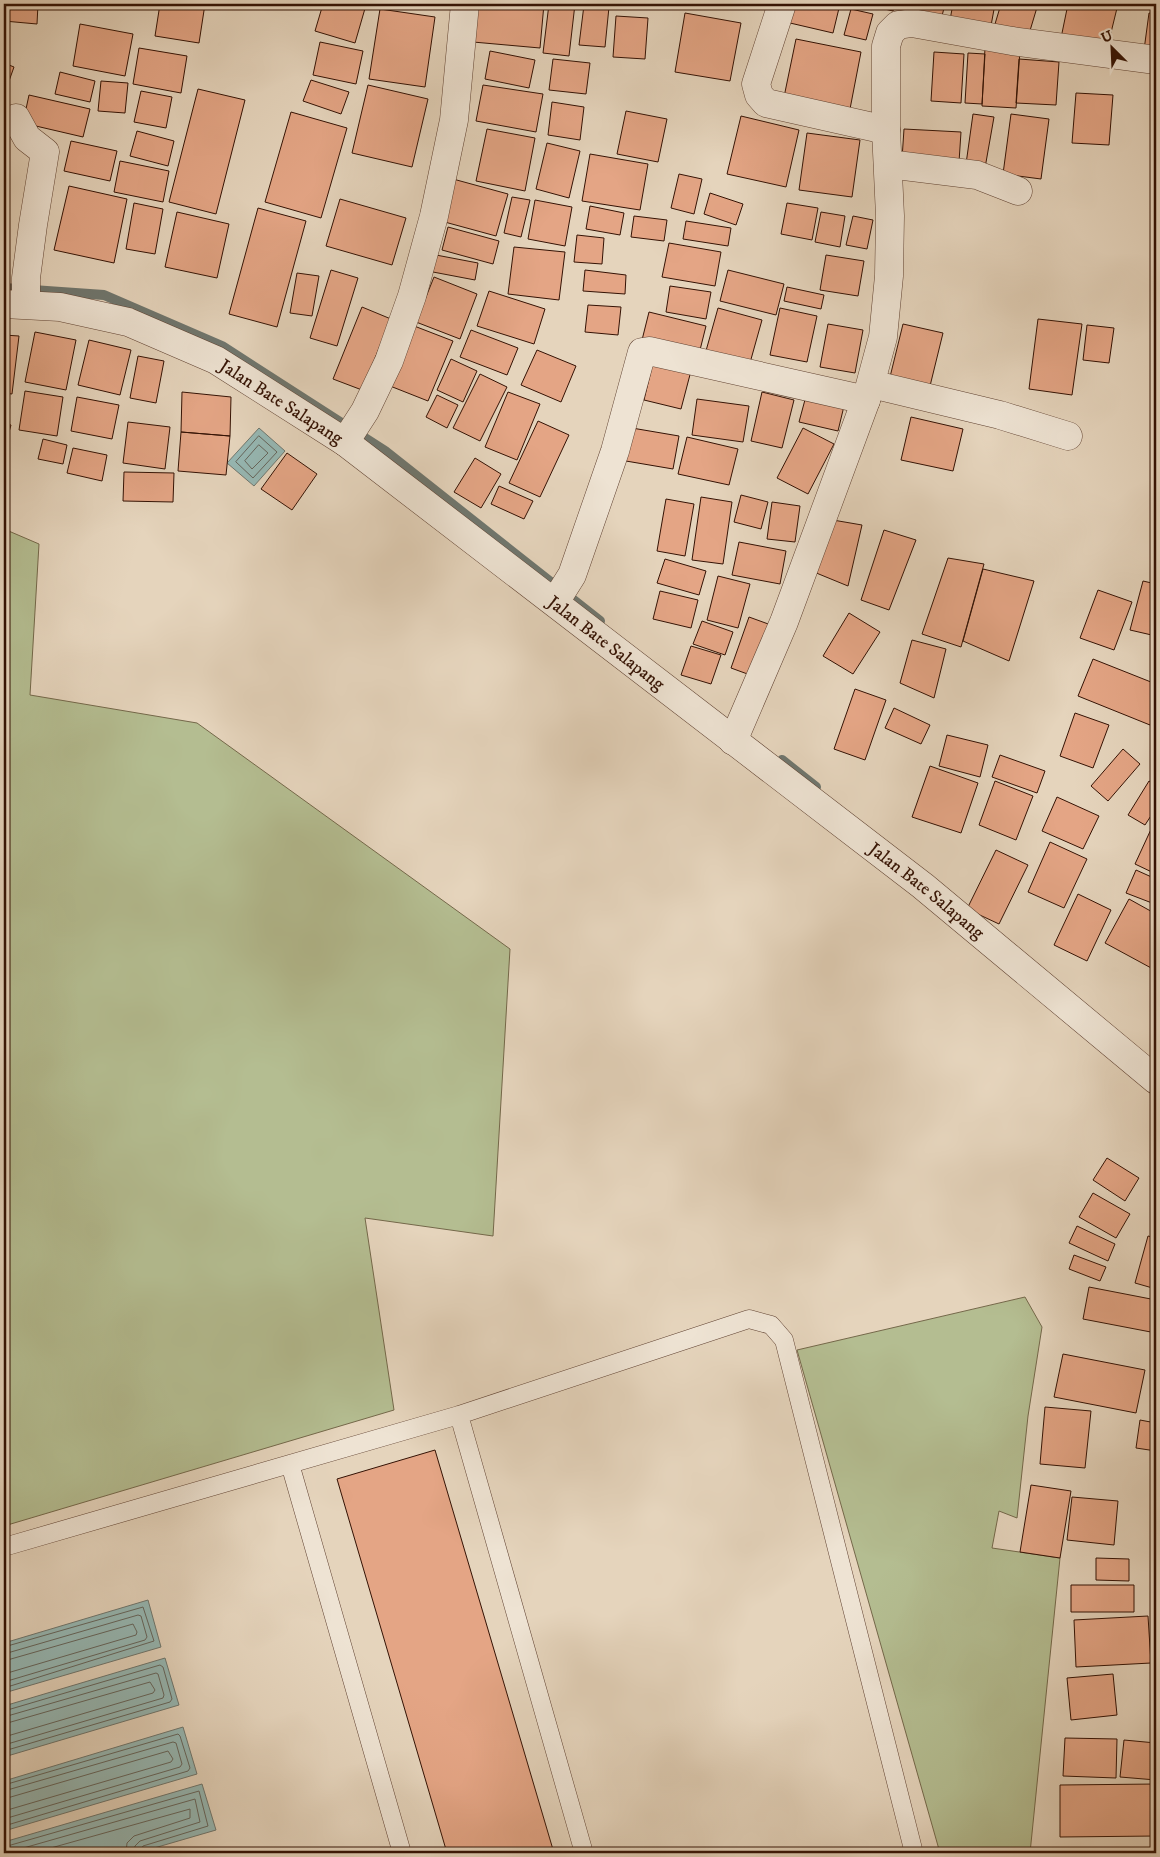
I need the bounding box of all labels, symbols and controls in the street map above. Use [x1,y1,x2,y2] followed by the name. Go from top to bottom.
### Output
[1088,22,1138,72] north arrow
[1099,27,1116,47] text: U
[213,354,347,450] street label: Jalan Bate Salapang
[541,590,669,696] street label: Jalan Bate Salapang
[862,837,989,944] street label: Jalan Bate Salapang

